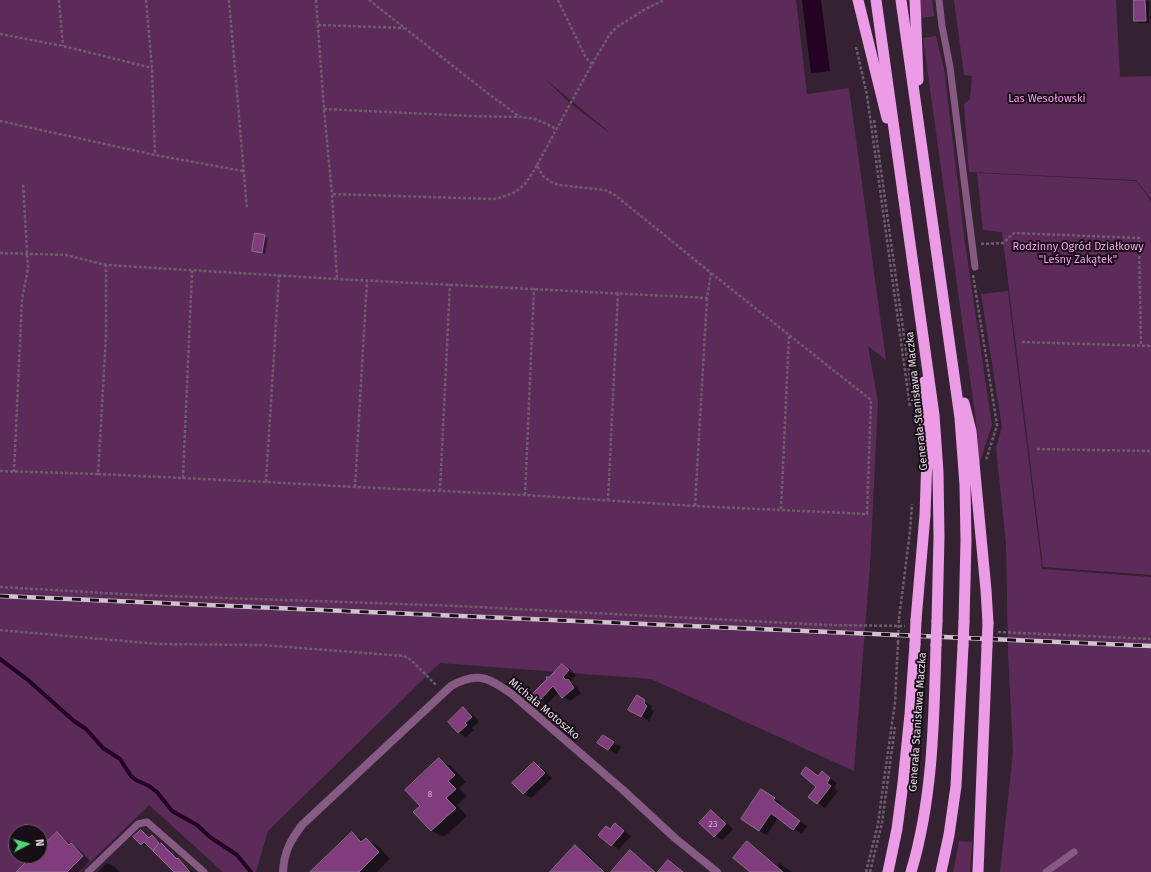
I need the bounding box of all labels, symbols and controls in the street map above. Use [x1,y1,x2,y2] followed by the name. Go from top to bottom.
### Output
[1008,92,1086,106] park label: Las Wesołowski
[1012,240,1144,266] park label: Rodzinny Ogród Działkowy "Leśny Zakątek"
[903,331,931,471] street label: Generała Stanisława Maczka
[907,652,929,792] street label: Generała Stanisława Maczka
[506,675,582,743] street label: Michała Motoszko
[428,789,432,799] house number: 8
[709,819,717,829] house number: 23
[8,824,48,864] north arrow
[33,838,46,847] text: N

